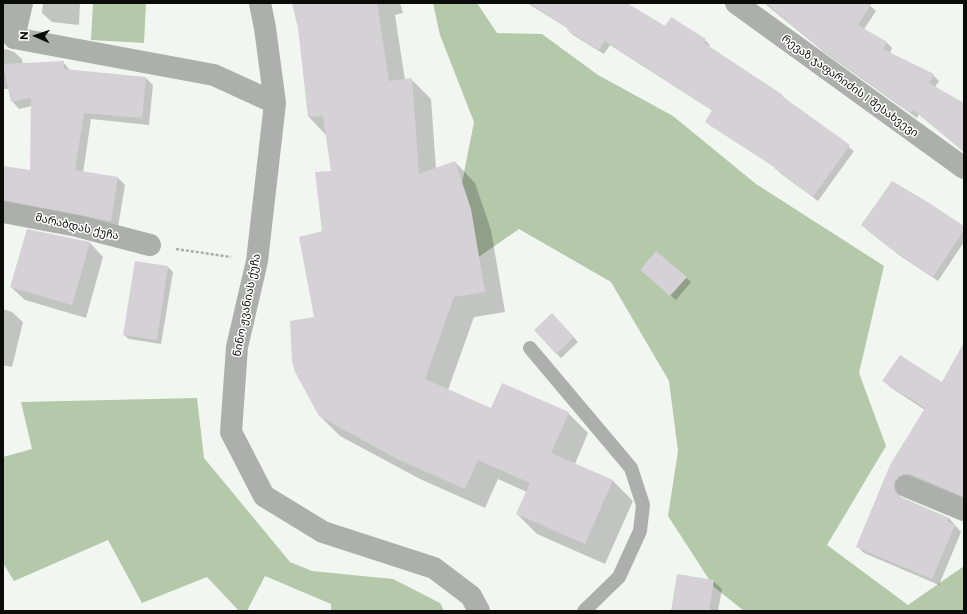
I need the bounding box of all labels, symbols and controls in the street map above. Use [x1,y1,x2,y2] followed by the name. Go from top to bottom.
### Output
[16,16,56,56] north arrow
[17,31,31,40] text: N
[779,32,921,140] street label: რევაზ ჯაფარიძის I შესახვევი
[34,211,120,243] street label: მარაბდას ქუჩა
[231,252,263,358] street label: ნინო ჟვანიას ქუჩა

